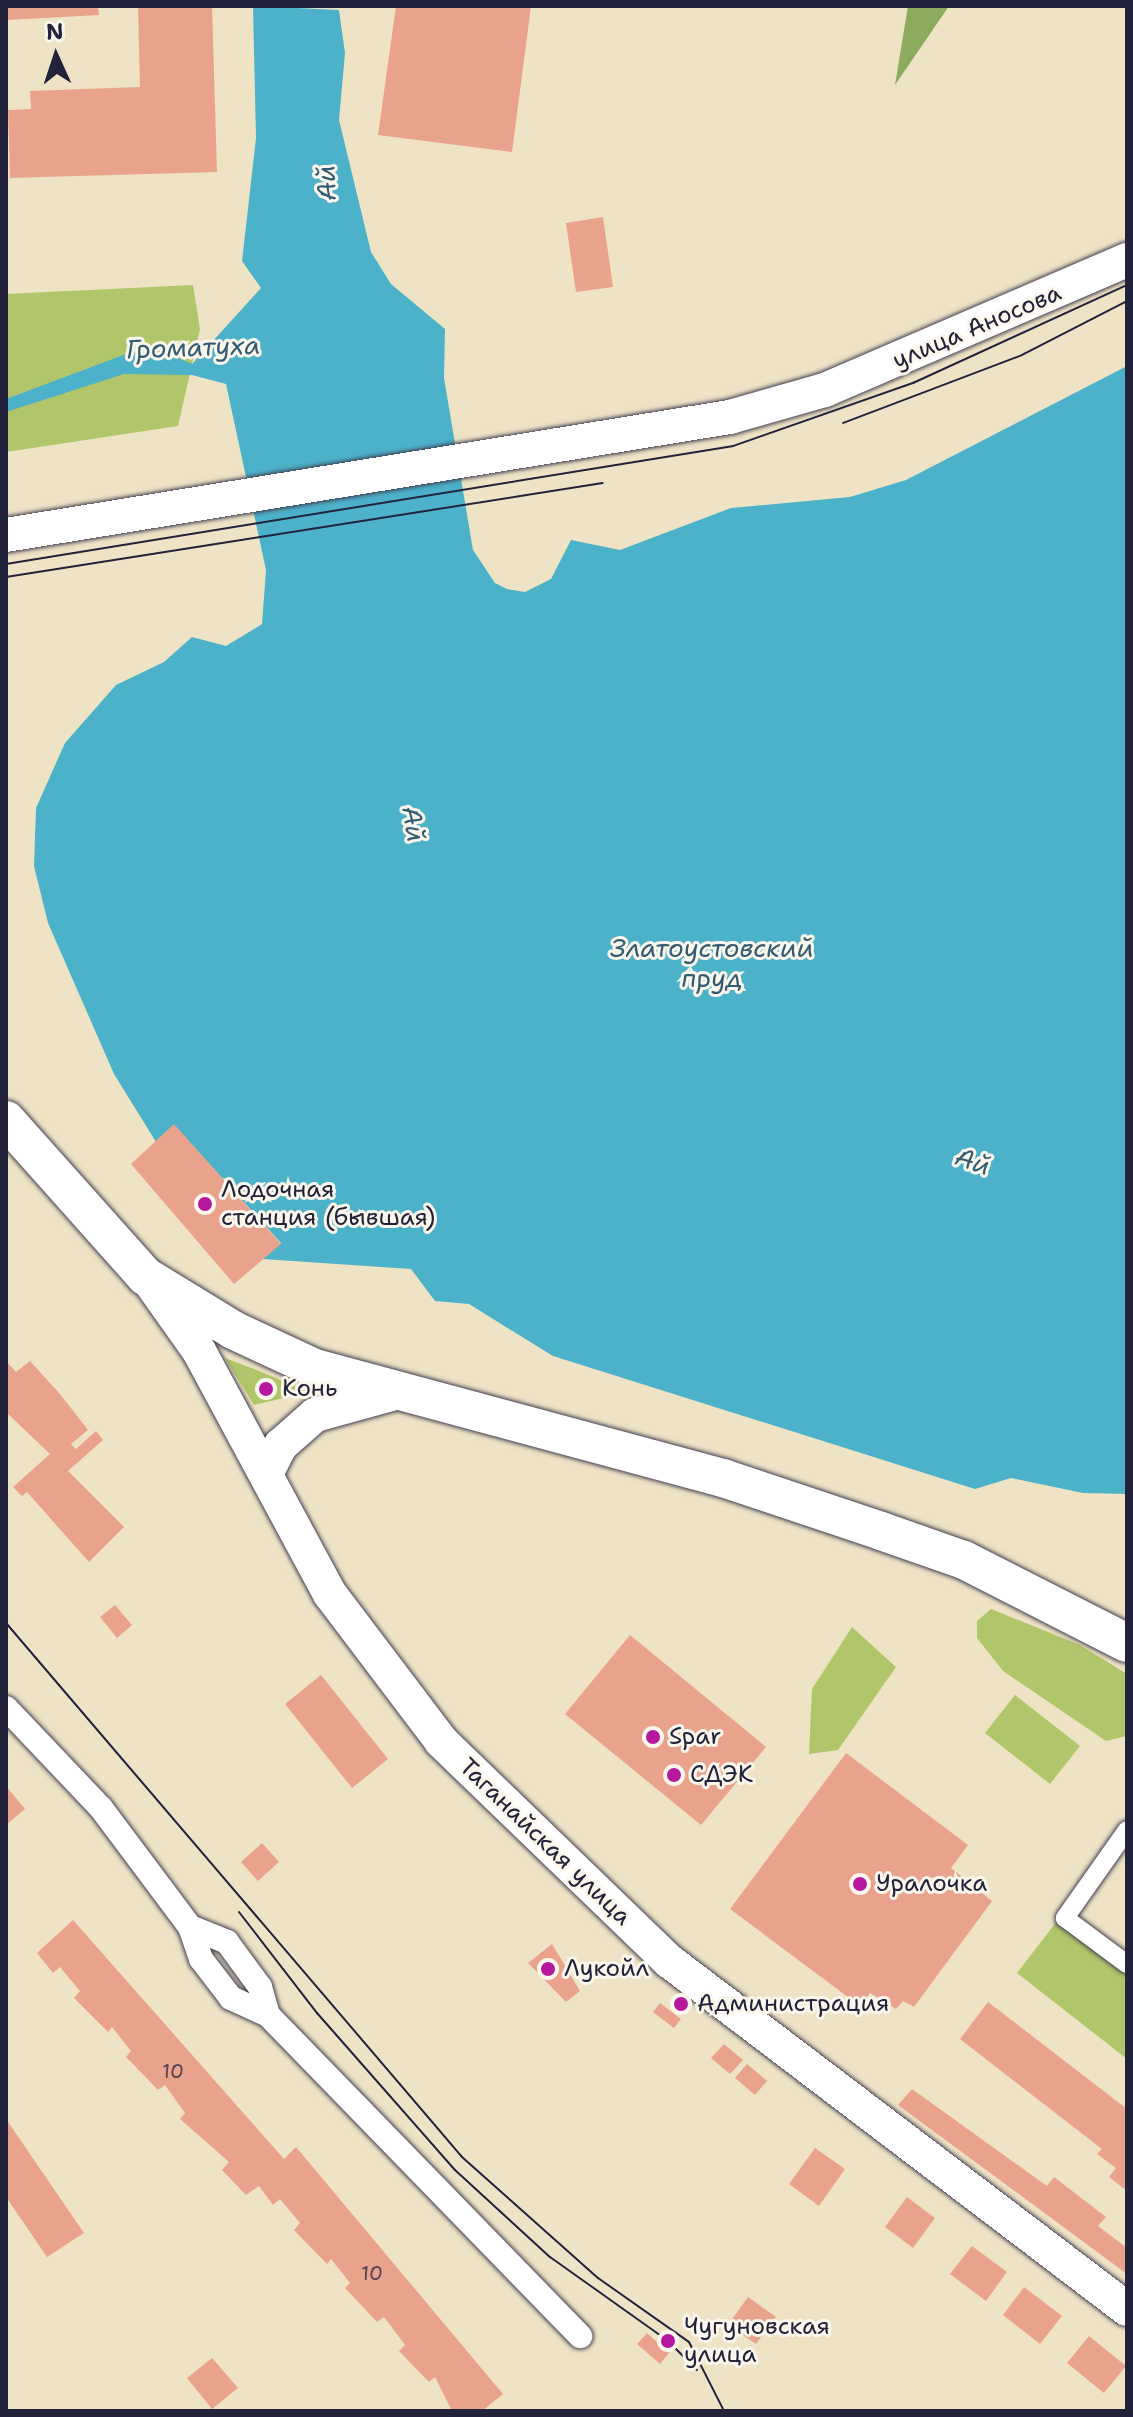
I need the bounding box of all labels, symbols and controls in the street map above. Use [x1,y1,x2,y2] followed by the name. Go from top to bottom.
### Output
[16,16,96,96] north arrow
[45,17,64,46] text: N
[310,165,342,201] water label: Ай
[888,279,1066,375] street label: улица Аносова
[125,329,261,365] water label: Громатуха
[396,804,432,844] water label: Ай
[610,932,814,994] water label: Златоустовский пруд
[951,1140,995,1182] water label: Ай
[221,1176,435,1232] place label: Лодочная станция (бывшая)
[196,1195,214,1213] marker: Лодочная станция (бывшая)
[282,1375,337,1403] place label: Конь
[257,1380,275,1398] marker: Конь
[669,1723,721,1751] place label: Spar
[644,1728,662,1746] marker: Spar
[453,1752,637,1932] street label: Таганайская улица
[690,1761,753,1789] place label: СДЭК
[665,1766,683,1784] marker: СДЭК
[876,1870,987,1898] place label: Уралочка
[851,1875,869,1893] marker: Уралочка
[564,1955,649,1983] place label: Лукойл
[539,1960,557,1978] marker: Лукойл
[697,1990,889,2018] place label: Администрация
[672,1995,690,2013] marker: Администрация
[162,2059,184,2083] house number: 10
[361,2261,383,2285] house number: 10
[684,2313,830,2369] place label: Чугуновская улица
[659,2332,677,2350] marker: Чугуновская улица

